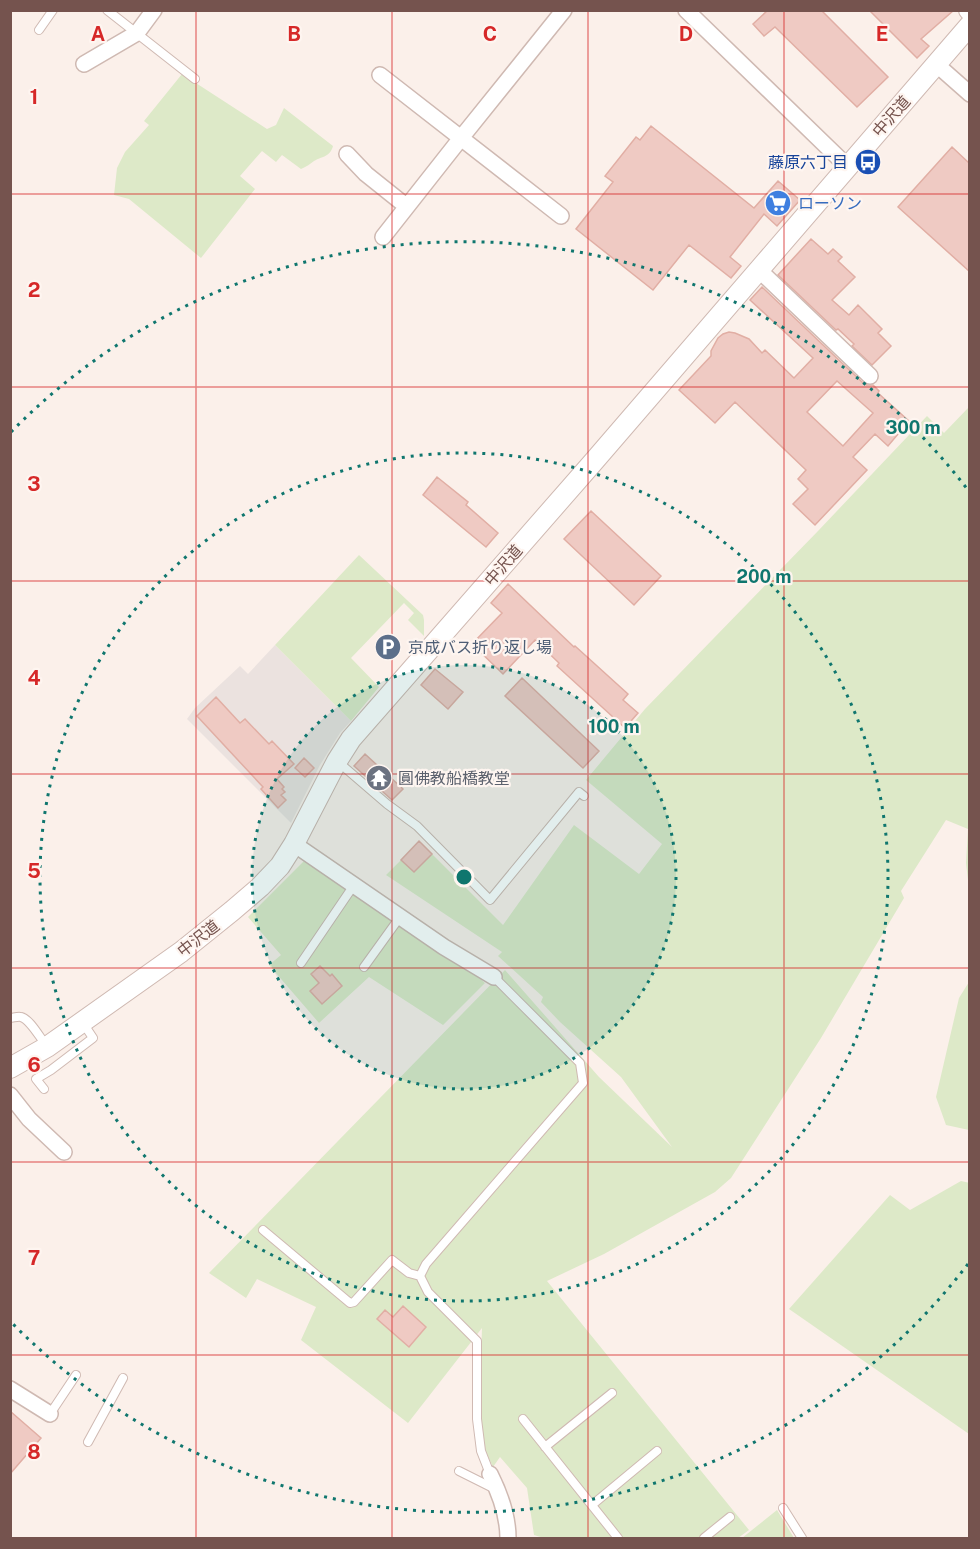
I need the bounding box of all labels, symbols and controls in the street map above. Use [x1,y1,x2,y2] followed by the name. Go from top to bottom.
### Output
[91,22,105,46] text: A
[287,22,301,46] text: B
[483,22,497,46] text: C
[679,22,693,46] text: D
[876,22,888,46] text: E
[30,85,38,109] text: 1
[868,92,914,141] street label: 中沢道
[853,147,883,177] bus stop icon: 藤原六丁目
[768,153,848,172] place label: 藤原六丁目
[763,188,793,218] supermarket icon: ローソン
[798,194,862,213] place label: ローソン
[28,278,40,302] text: 2
[885,417,941,438] text: 300 m
[27,472,41,496] text: 3
[480,541,526,590] street label: 中沢道
[737,566,791,587] text: 200 m
[373,632,403,662] parking icon: 京成バス折り返し場
[408,638,552,657] place label: 京成バス折り返し場
[27,666,41,690] text: 4
[588,716,640,737] text: 100 m
[364,763,394,793] temple icon: 圓佛教船橋教堂
[398,769,510,788] place label: 圓佛教船橋教堂
[27,859,41,883] text: 5
[454,867,474,887] centre of rings
[174,916,223,961] street label: 中沢道
[27,1053,41,1077] text: 6
[28,1246,40,1270] text: 7
[27,1440,41,1464] text: 8

